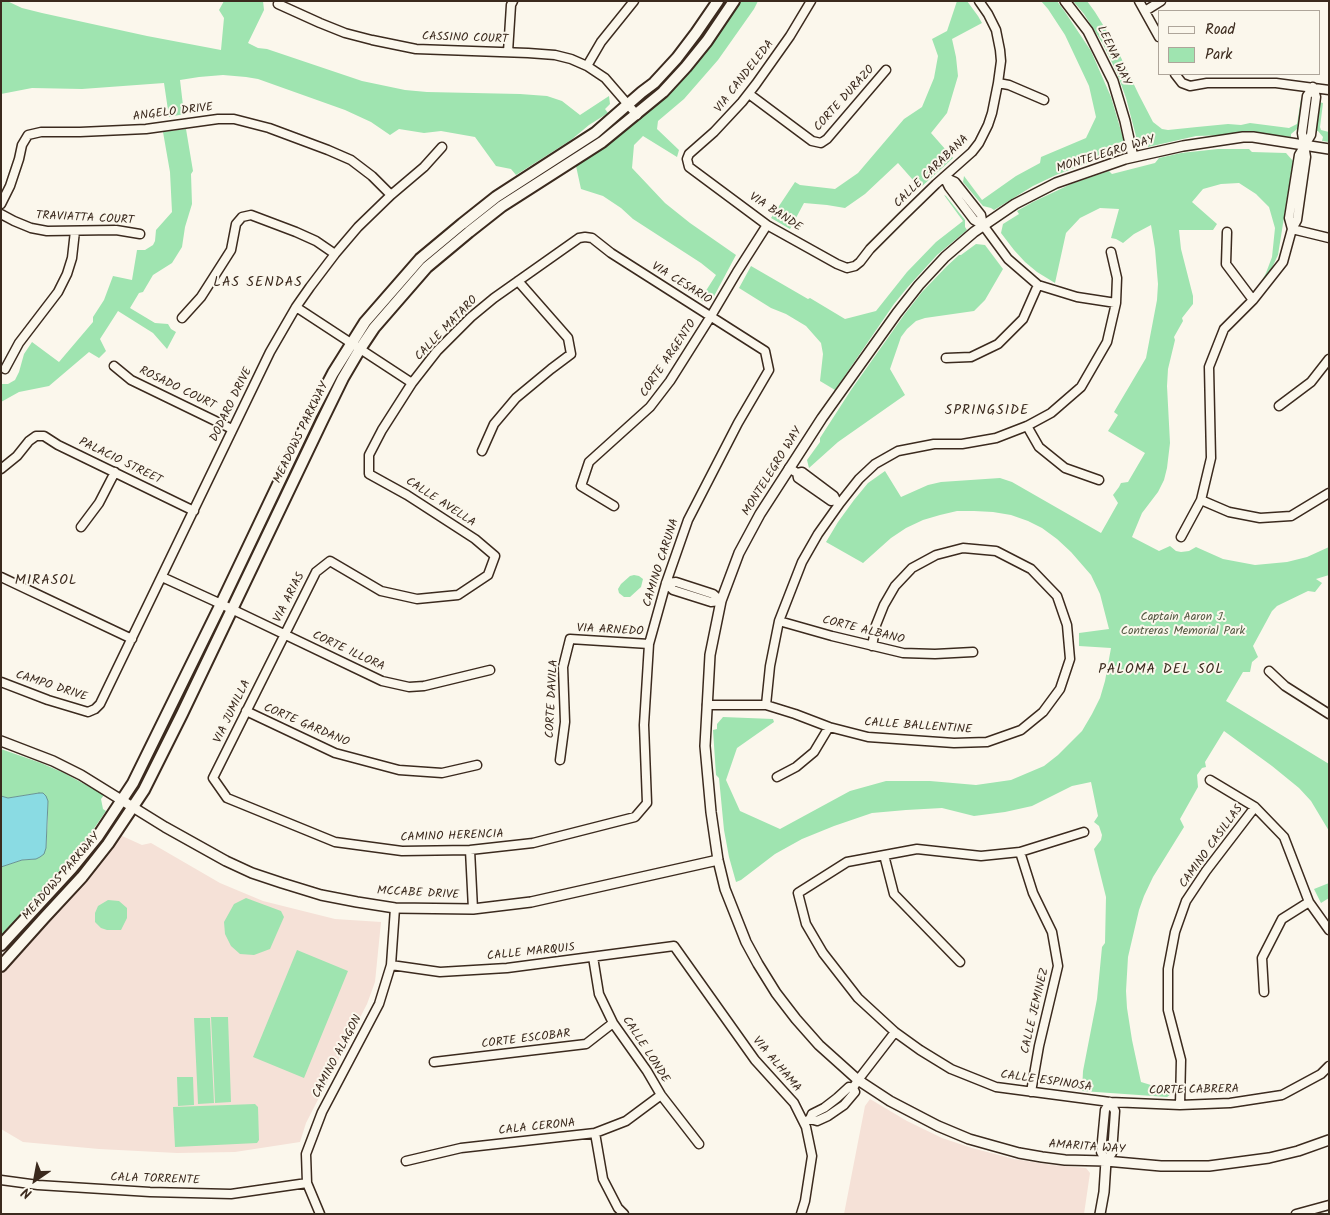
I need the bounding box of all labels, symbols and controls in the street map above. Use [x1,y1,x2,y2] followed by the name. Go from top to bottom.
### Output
[1158,10,1320,75] legend
[1205,18,1235,42] text: Road
[1093,24,1133,88] street label: LEENA WAY
[422,30,508,48] street label: CASSINO COURT
[712,38,778,116] street label: VIA CANDELEDA
[1205,43,1232,67] text: Park
[812,63,878,135] street label: CORTE DURAZO
[132,101,214,125] street label: ANGELO DRIVE
[892,133,972,211] street label: CALLE CARABANA
[1055,133,1157,177] street label: MONTELEGRO WAY
[746,191,804,235] street label: VIA BANDE
[36,209,134,229] street label: TRAVIATTA COURT
[648,260,714,308] street label: VIA CESARIO
[212,276,304,292] district label: LAS SENDAS
[413,294,481,364] street label: CALLE MATARO
[638,318,700,400] street label: CORTE ARGENTO
[137,364,217,414] street label: ROSADO COURT
[208,365,256,445] street label: DODARO DRIVE
[271,380,333,486] street label: MEADOWS PARKWAY
[943,404,1031,420] district label: SPRINGSIDE
[740,425,806,519] street label: MONTELEGRO WAY
[76,436,164,488] street label: PALACIO STREET
[402,475,478,531] street label: CALLE AVELLA
[641,517,683,609] street label: CAMINO CARUNA
[271,571,309,625] street label: VIA ARIAS
[14,574,78,590] district label: MIRASOL
[1121,611,1245,639] park label: Captain Aaron J. Contreras Memorial Park
[820,614,906,648] street label: CORTE ALBANO
[576,622,644,640] street label: VIA ARNEDO
[309,629,387,675] street label: CORTE ILLORA
[544,659,562,739] street label: CORTE DAVILA
[1096,663,1226,679] district label: PALOMA DEL SOL
[13,669,89,705] street label: CAMPO DRIVE
[211,678,255,746] street label: VIA JUMILLA
[261,701,351,751] street label: CORTE GARDANO
[864,716,972,738] street label: CALLE BALLENTINE
[1177,803,1247,891] street label: CAMINO CASILLAS
[400,828,504,846] street label: CAMINO HERENCIA
[20,830,104,924] street label: MEADOWS PARKWAY
[376,885,460,903] street label: MCCABE DRIVE
[486,941,576,965] street label: CALLE MARQUIS
[1019,967,1053,1055] street label: CALLE JEMINEZ
[310,1013,366,1101] street label: CAMINO ALAGON
[618,1014,672,1086] street label: CALLE LONDE
[481,1027,571,1053] street label: CORTE ESCOBAR
[749,1034,803,1096] street label: VIA ALHAMA
[999,1068,1093,1096] street label: CALLE ESPINOSA
[1149,1083,1239,1099] street label: CORTE CABRERA
[498,1117,576,1139] street label: CALA CERONA
[1048,1138,1126,1158] street label: AMARITA WAY
[10,1155,60,1205] north arrow
[110,1171,200,1189] street label: CALA TORRENTE
[17,1181,37,1204] text: N

